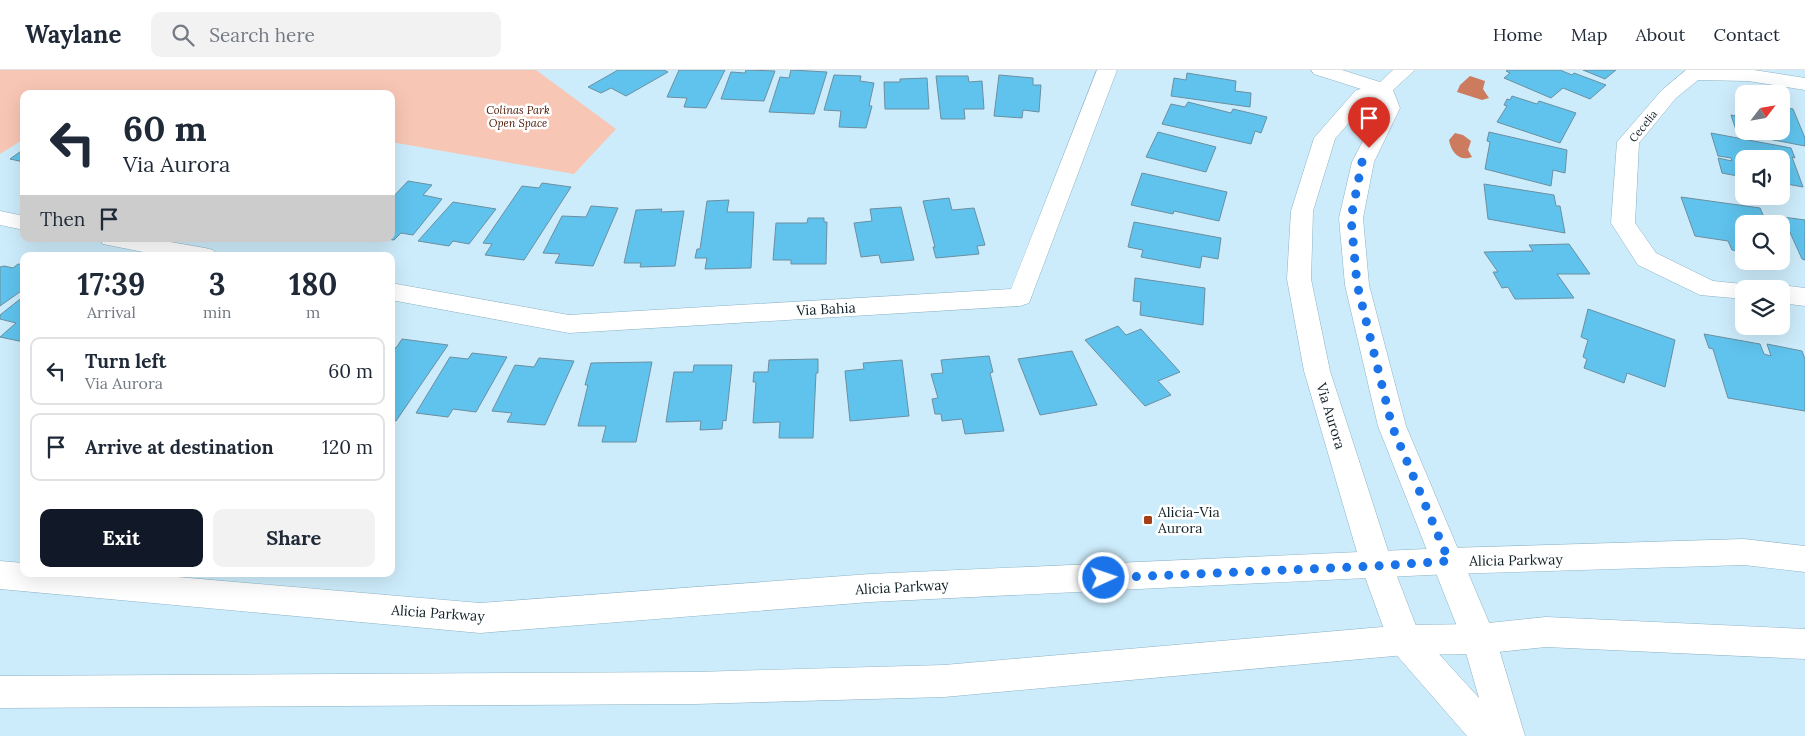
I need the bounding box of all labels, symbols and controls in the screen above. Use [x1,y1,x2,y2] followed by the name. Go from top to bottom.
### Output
[151,12,501,57] search box
[25,19,121,50] text: Waylane
[169,21,197,49] icon: search
[209,23,315,47] text: Search here
[1493,23,1543,46] text: Home
[1571,23,1607,46] text: Map
[1635,23,1685,46] text: About
[1713,23,1780,46] text: Contact
[1735,85,1790,140] north arrow
[1735,85,1790,335] map controls
[1348,97,1390,148] pin
[486,103,550,130] park label: Colinas Park Open Space
[1355,104,1383,132] icon: arrive
[123,106,207,151] text: 60 m
[1626,107,1660,145] street label: Cecelia
[40,110,105,175] icon: left
[123,150,230,178] text: Via Aurora
[1735,150,1790,205] button: sound
[95,205,123,233] icon: arrive
[40,207,85,231] text: Then
[1735,215,1790,270] button: search
[78,265,145,303] text: 17:39
[209,265,226,303] text: 3
[289,265,337,303] text: 180
[1735,280,1790,335] button: layers
[795,298,856,320] street label: Via Bahia
[87,302,136,322] text: Arrival
[203,302,231,322] text: min
[306,302,320,322] text: m
[85,349,166,373] text: Turn left
[42,357,70,385] icon: left
[328,359,373,383] text: 60 m
[85,373,163,393] text: Via Aurora
[1312,380,1350,451] street label: Via Aurora
[42,433,70,461] icon: arrive
[85,435,274,459] text: Arrive at destination
[322,435,373,459] text: 120 m
[1157,503,1220,537] place label: Alicia-Via Aurora
[40,509,203,567] button: Exit
[213,509,375,567] button: Share
[1142,514,1154,526] marker: Alicia-Via Aurora
[1468,550,1563,570] street label: Alicia Parkway
[1077,551,1129,603] position arrow
[854,576,950,598] street label: Alicia Parkway
[390,601,486,625] street label: Alicia Parkway

